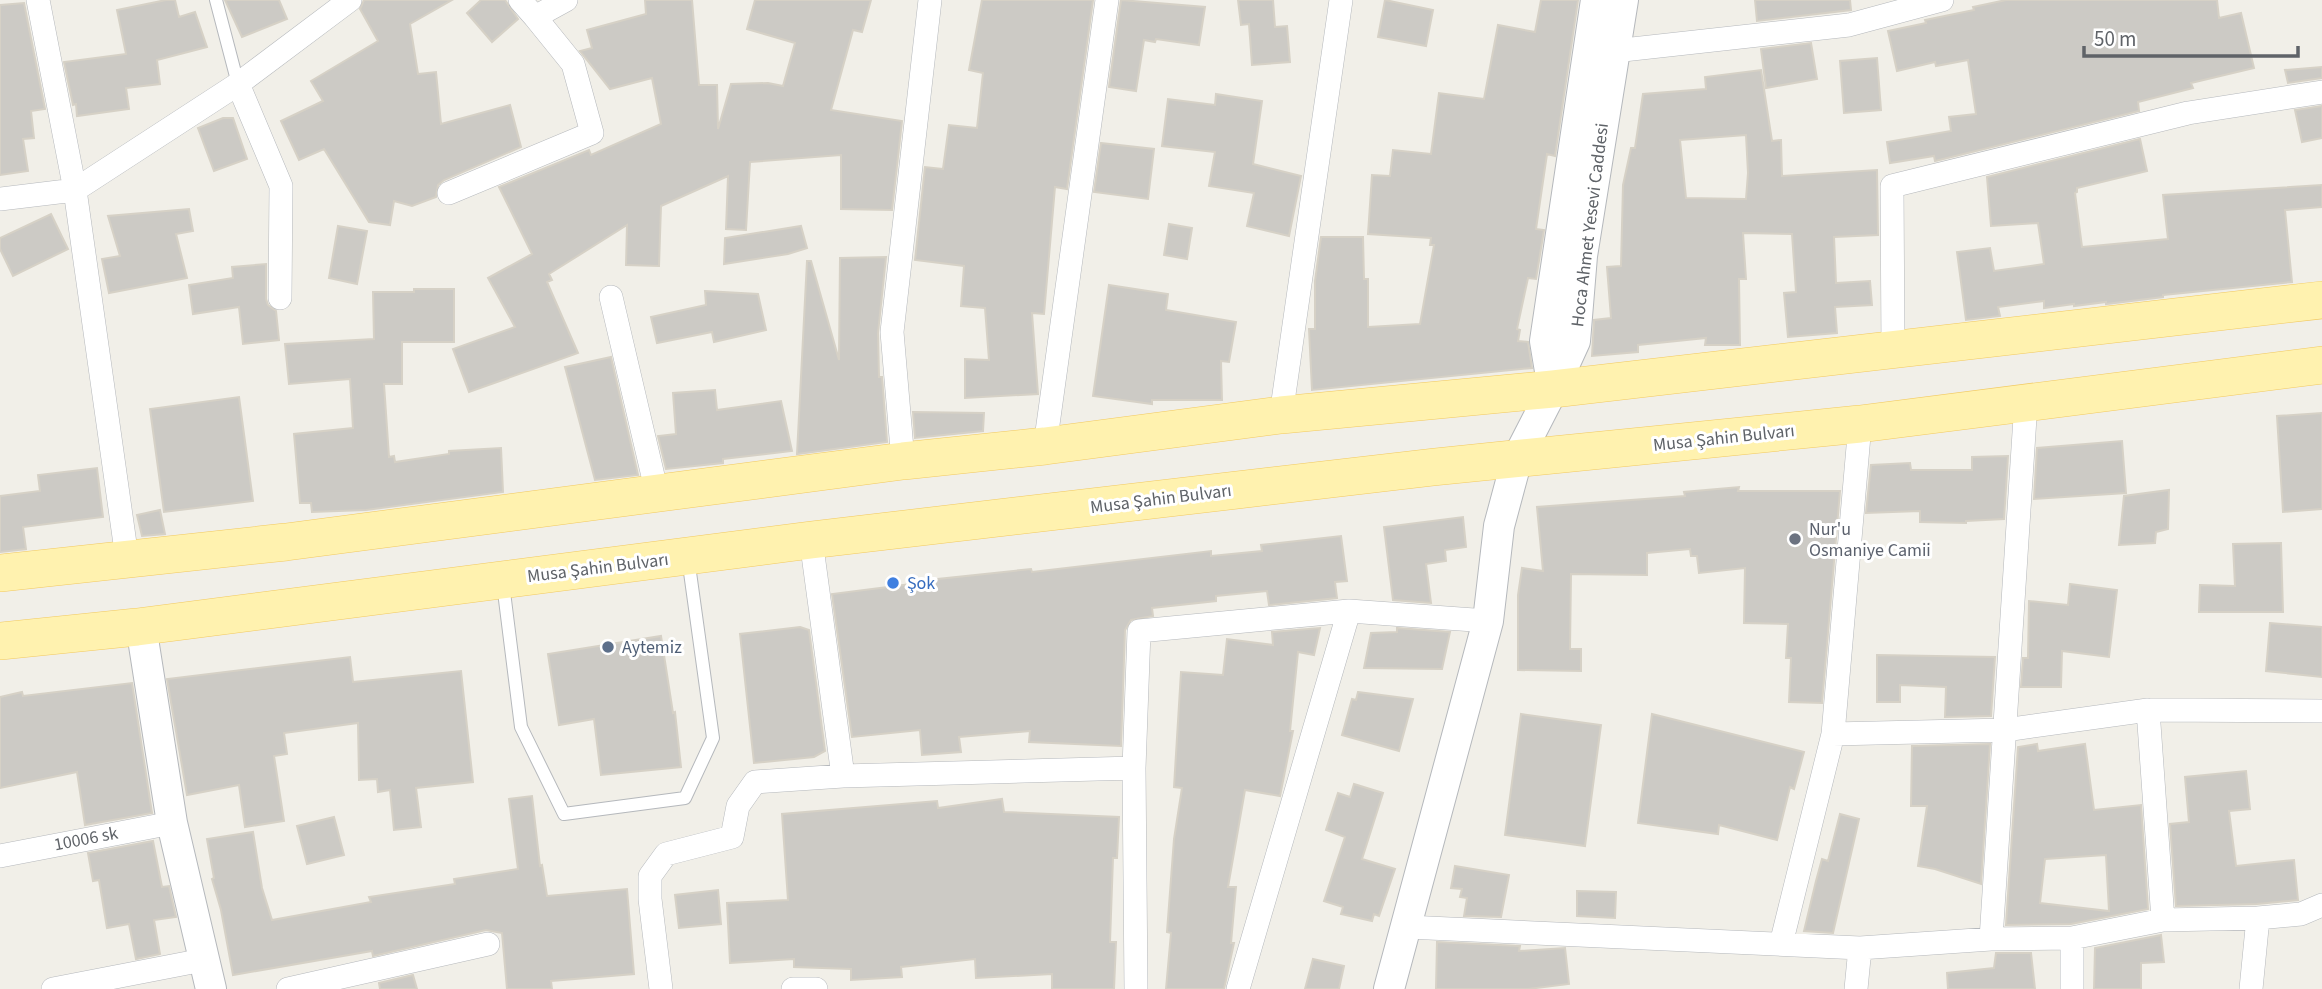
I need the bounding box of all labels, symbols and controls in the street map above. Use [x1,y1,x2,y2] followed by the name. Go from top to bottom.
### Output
[2084,14,2298,58] scale bar
[2094,24,2136,54] text: 50 m
[1565,122,1615,328] street label: Hoca Ahmet Yesevi Caddesi
[1652,418,1796,458] street label: Musa Şahin Bulvarı
[1089,478,1233,520] street label: Musa Şahin Bulvarı
[1809,517,1931,563] place label: Nur'u Osmaniye Camii
[1787,531,1803,547] marker: Nur'u Osmaniye Camii
[526,547,670,589] street label: Musa Şahin Bulvarı
[907,571,935,596] place label: Şok
[885,575,901,591] marker: Şok
[622,635,682,660] place label: Aytemiz
[600,639,616,655] marker: Aytemiz
[52,821,120,857] street label: 10006 sk

